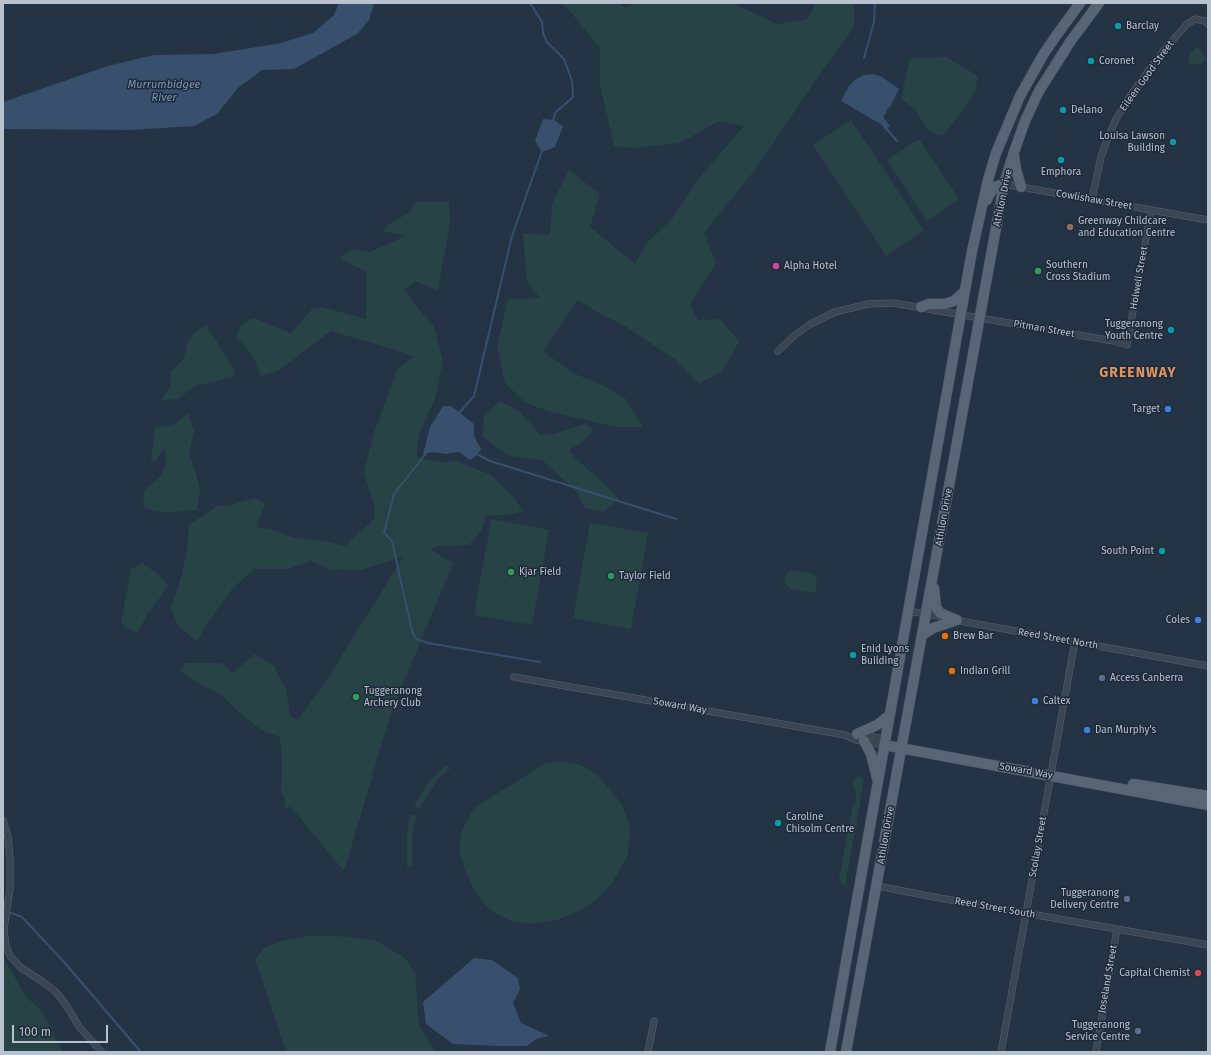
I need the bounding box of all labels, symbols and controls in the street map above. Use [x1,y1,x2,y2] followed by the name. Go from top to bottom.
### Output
[1126,20,1159,32] place label: Barclay
[1113,21,1123,31] marker: Barclay
[1117,38,1177,114] street label: Eileen Good Street
[1099,55,1135,67] place label: Coronet
[1086,56,1096,66] marker: Coronet
[128,78,200,104] water label: Murrumbidgee River
[1071,104,1103,116] place label: Delano
[1058,105,1068,115] marker: Delano
[1099,130,1165,154] place label: Louisa Lawson Building
[1168,137,1178,147] marker: Louisa Lawson Building
[1056,155,1066,165] marker: Emphora
[1041,166,1081,178] place label: Emphora
[991,168,1015,228] street label: Athllon Drive
[1055,187,1133,213] street label: Cowlishaw Street
[1078,215,1175,238] place label: Greenway Childcare and Education Centre
[1065,222,1075,232] marker: Greenway Childcare and Education Centre
[1128,246,1150,310] street label: Holwell Street
[1046,259,1110,282] place label: Southern Cross Stadium
[784,260,837,272] place label: Alpha Hotel
[771,261,781,271] marker: Alpha Hotel
[1033,266,1043,276] marker: Southern Cross Stadium
[1012,318,1076,340] street label: Pitman Street
[1105,318,1163,342] place label: Tuggeranong Youth Centre
[1166,325,1176,335] marker: Tuggeranong Youth Centre
[1099,365,1177,381] district label: GREENWAY
[1132,403,1160,415] place label: Target
[1163,404,1173,414] marker: Target
[933,487,955,547] street label: Athllon Drive
[1101,545,1154,557] place label: South Point
[1157,546,1167,556] marker: South Point
[519,566,561,578] place label: Kjar Field
[506,567,516,577] marker: Kjar Field
[619,570,671,582] place label: Taylor Field
[606,571,616,581] marker: Taylor Field
[1166,614,1190,626] place label: Coles
[1193,615,1203,625] marker: Coles
[1017,626,1099,652] street label: Reed Street North
[953,630,993,642] place label: Brew Bar
[940,631,950,641] marker: Brew Bar
[861,643,909,666] place label: Enid Lyons Building
[848,650,858,660] marker: Enid Lyons Building
[960,665,1010,677] place label: Indian Grill
[947,666,957,676] marker: Indian Grill
[1110,672,1183,684] place label: Access Canberra
[1097,673,1107,683] marker: Access Canberra
[364,685,422,708] place label: Tuggeranong Archery Club
[351,692,361,702] marker: Tuggeranong Archery Club
[652,695,708,717] street label: Soward Way
[1043,695,1070,707] place label: Caltex
[1030,696,1040,706] marker: Caltex
[1095,724,1156,736] place label: Dan Murphy's
[1082,725,1092,735] marker: Dan Murphy's
[998,760,1054,782] street label: Soward Way
[875,805,897,865] street label: Athllon Drive
[786,811,854,834] place label: Caroline Chisolm Centre
[1027,816,1049,878] street label: Scollay Street
[773,818,783,828] marker: Caroline Chisolm Centre
[1050,887,1119,910] place label: Tuggeranong Delivery Centre
[1122,894,1132,904] marker: Tuggeranong Delivery Centre
[954,895,1036,921] street label: Reed Street South
[1096,944,1120,1014] street label: Joseland Street
[1119,967,1190,979] place label: Capital Chemist
[1193,968,1203,978] marker: Capital Chemist
[14,1017,110,1043] scale bar
[1065,1019,1130,1042] place label: Tuggeranong Service Centre
[19,1025,51,1039] text: 100 m
[1133,1026,1143,1036] marker: Tuggeranong Service Centre

